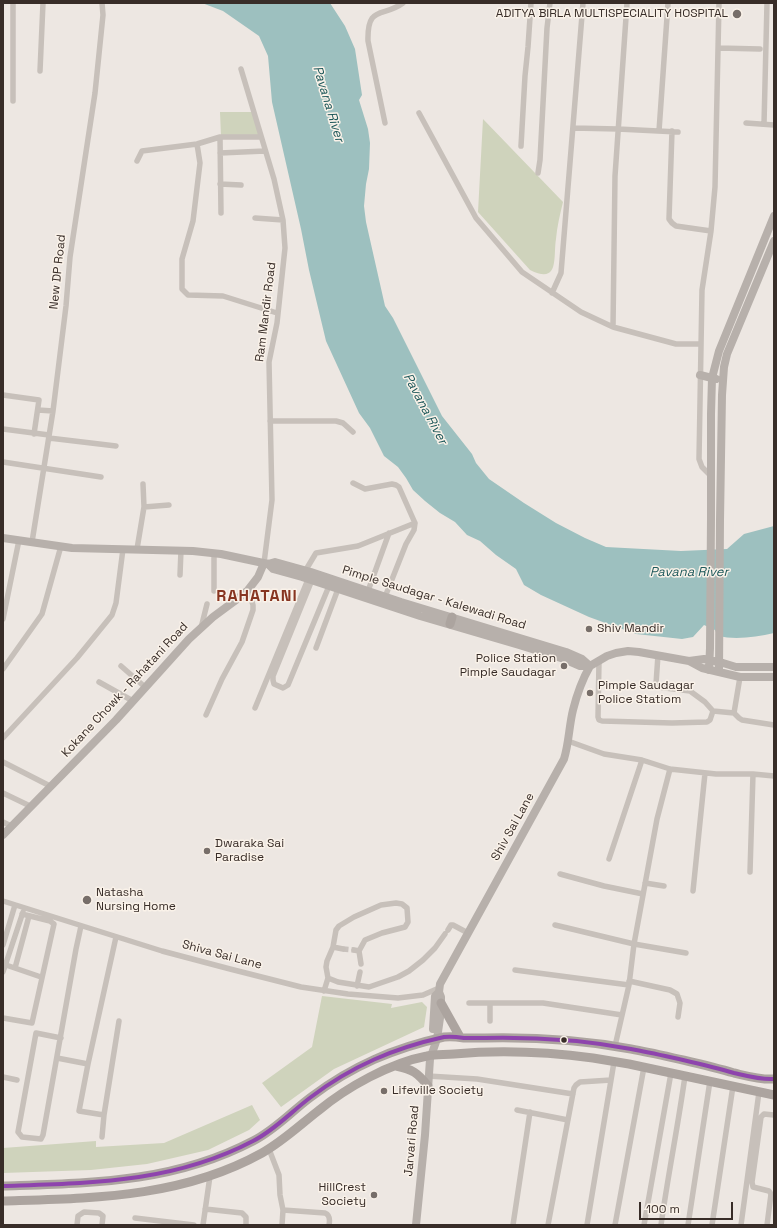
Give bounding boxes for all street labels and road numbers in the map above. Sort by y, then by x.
street label: New DP Road [47,234,69,310]
street label: Ram Mandir Road [253,261,279,363]
street label: Pimple Saudagar - Kalewadi Road [340,563,528,633]
street label: Kokane Chowk - Rahatani Road [59,620,191,760]
street label: Shiv Sai Lane [488,791,538,863]
street label: Shiva Sai Lane [180,937,264,973]
street label: Jarvari Road [402,1105,422,1177]

